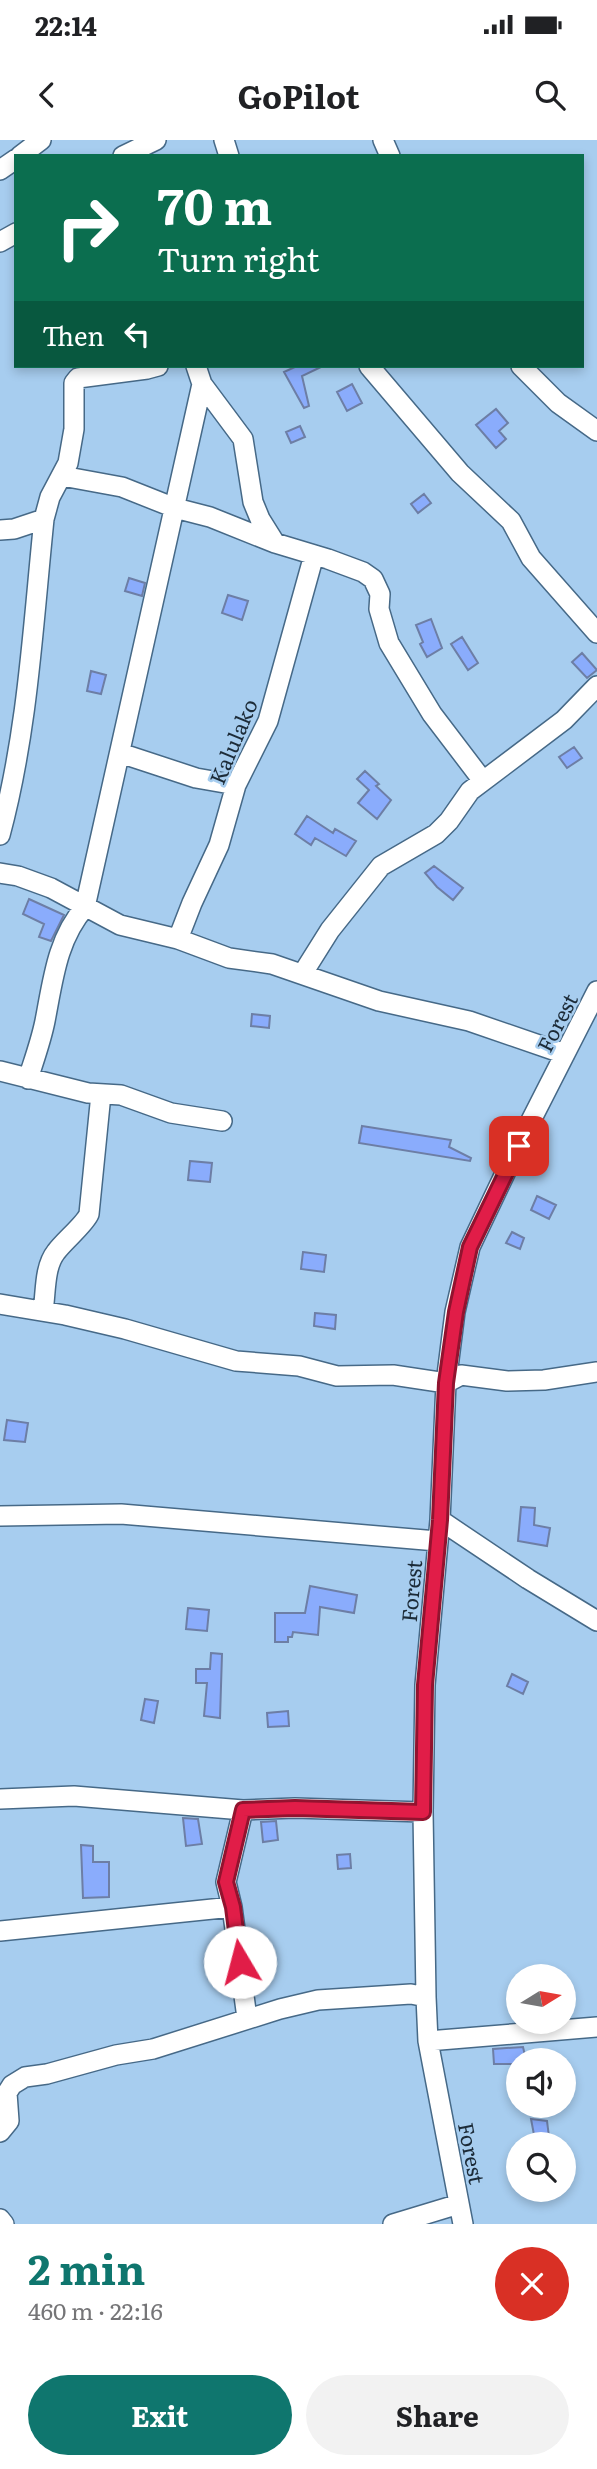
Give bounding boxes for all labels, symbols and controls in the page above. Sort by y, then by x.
text: 22:14 [35,5,97,44]
text: GoPilot [237,71,360,119]
icon: back [28,76,66,114]
icon: search [531,76,569,114]
text: 70 m [157,167,272,240]
icon: right [42,182,133,273]
text: Turn right [157,234,319,282]
text: Then [42,315,104,354]
icon: left [118,315,156,353]
street label: Kalulako [200,693,264,789]
street label: Forest [528,987,584,1057]
pin [489,1116,549,1176]
icon: arrive [500,1127,538,1165]
street label: Forest [392,1558,428,1623]
position arrow [203,1925,277,1999]
north arrow [506,1964,576,2034]
map controls [506,1964,576,2202]
button: sound [506,2048,576,2118]
street label: Forest [452,2119,494,2187]
button: search [506,2132,576,2202]
text: 2 min [28,2236,145,2298]
button: close [495,2247,569,2321]
text: 460 m · 22:16 [28,2293,163,2327]
button: Exit [28,2375,292,2455]
button: Share [306,2375,569,2455]

